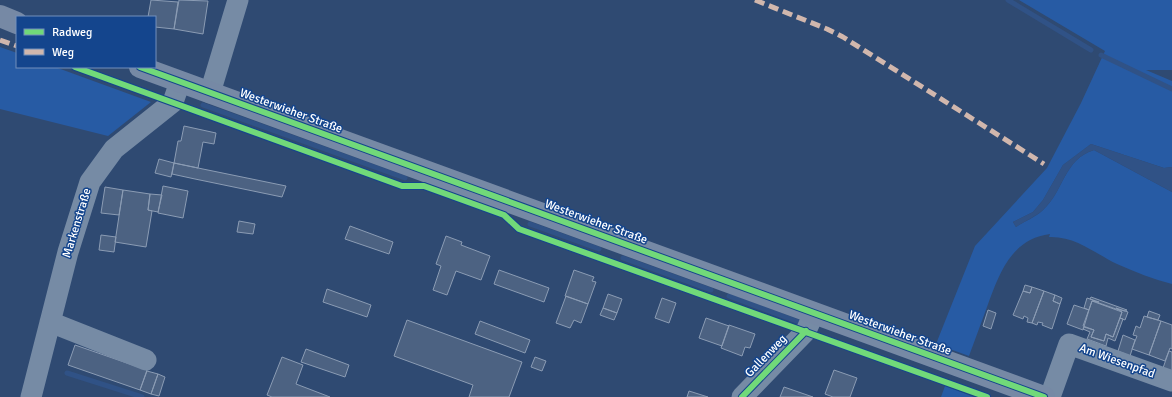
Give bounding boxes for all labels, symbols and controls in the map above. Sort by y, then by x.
legend [16,16,156,68]
text: Radweg [52,25,92,40]
text: Weg [52,45,74,60]
street label: Westerwieher Straße [238,85,344,137]
street label: Markenstraße [59,186,95,260]
street label: Westerwieher Straße [543,196,649,248]
street label: Westerwieher Straße [847,307,953,359]
street label: Gallenweg [742,331,790,381]
street label: Am Wiesenpfad [1077,340,1157,382]

